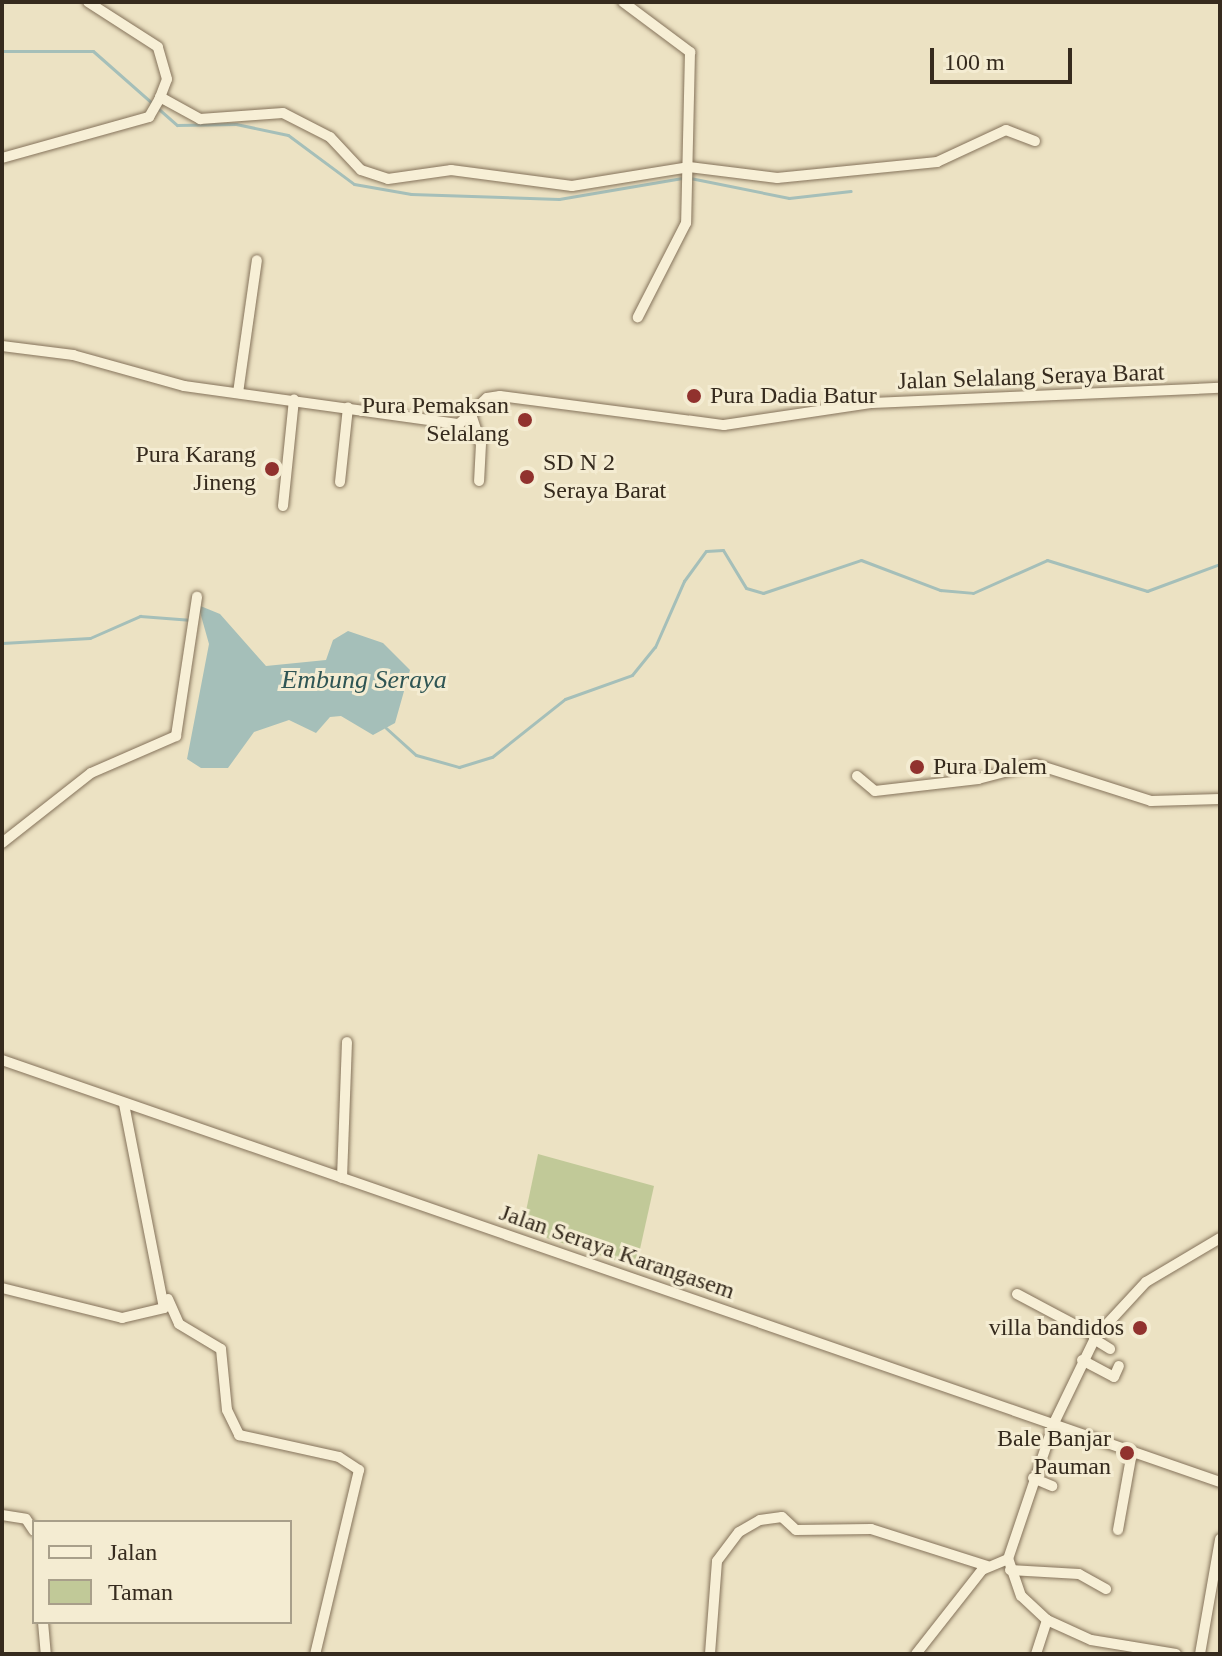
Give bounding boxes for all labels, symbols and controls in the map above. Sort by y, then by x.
scale bar [934,32,1076,82]
text: 100 m [944,49,1005,75]
street label: Jalan Selalang Seraya Barat [897,358,1165,396]
place label: Pura Dadia Batur [710,382,877,410]
marker: Pura Dadia Batur [685,387,703,405]
place label: Pura Pemaksan Selalang [362,392,509,448]
marker: Pura Pemaksan Selalang [516,411,534,429]
place label: Pura Karang Jineng [135,441,256,497]
place label: SD N 2 Seraya Barat [543,449,666,505]
marker: Pura Karang Jineng [263,460,281,478]
marker: SD N 2 Seraya Barat [518,468,536,486]
water label: Embung Seraya [281,664,447,696]
place label: Pura Dalem [933,753,1047,781]
marker: Pura Dalem [908,758,926,776]
street label: Jalan Seraya Karangasem [496,1198,738,1306]
place label: villa bandidos [989,1314,1124,1342]
marker: villa bandidos [1131,1319,1149,1337]
place label: Bale Banjar Pauman [997,1425,1111,1481]
marker: Bale Banjar Pauman [1118,1444,1136,1462]
legend [32,1520,292,1624]
text: Jalan [108,1539,157,1565]
text: Taman [108,1579,173,1605]

